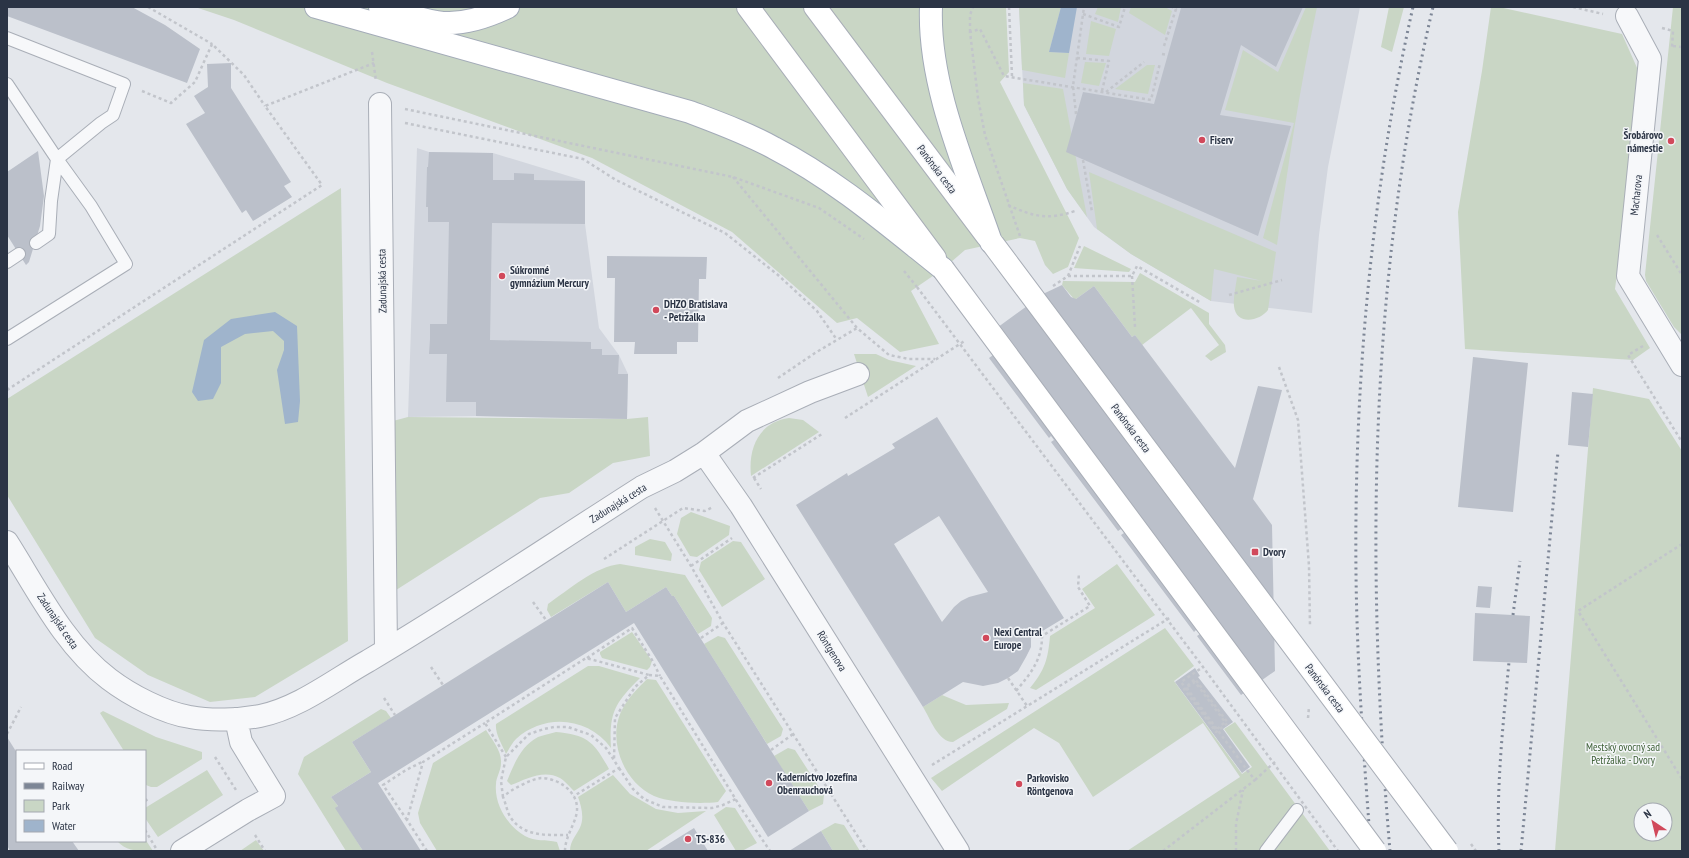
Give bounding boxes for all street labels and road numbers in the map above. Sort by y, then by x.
street label: Panónska cesta [914,142,960,196]
street label: Macharova [1627,174,1645,216]
street label: Zadunajská cesta [374,249,390,313]
street label: Panónska cesta [1108,401,1154,455]
street label: Zadunajská cesta [587,480,649,526]
street label: Zadunajská cesta [34,590,82,652]
street label: Röntgenova [814,628,850,674]
street label: Panónska cesta [1302,661,1348,715]

